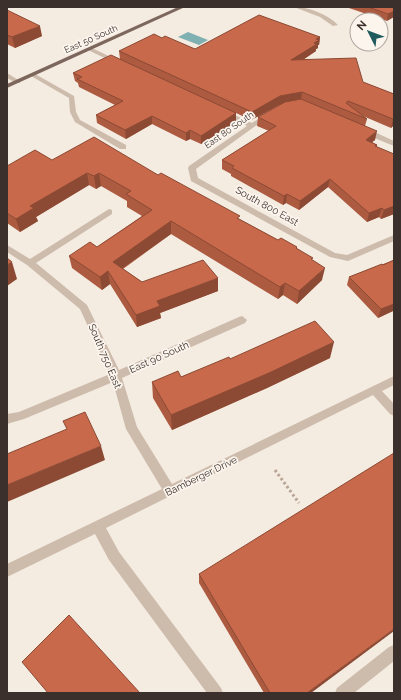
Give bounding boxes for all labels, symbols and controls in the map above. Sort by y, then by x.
north arrow [349,12,389,52]
text: N [354,18,370,33]
street label: East 50 South [63,23,119,55]
street label: East 80 South [203,109,255,151]
street label: South 800 East [234,184,301,228]
street label: South 750 East [87,322,124,390]
street label: East 90 South [128,339,191,375]
street label: Bamberger Drive [163,454,239,498]

